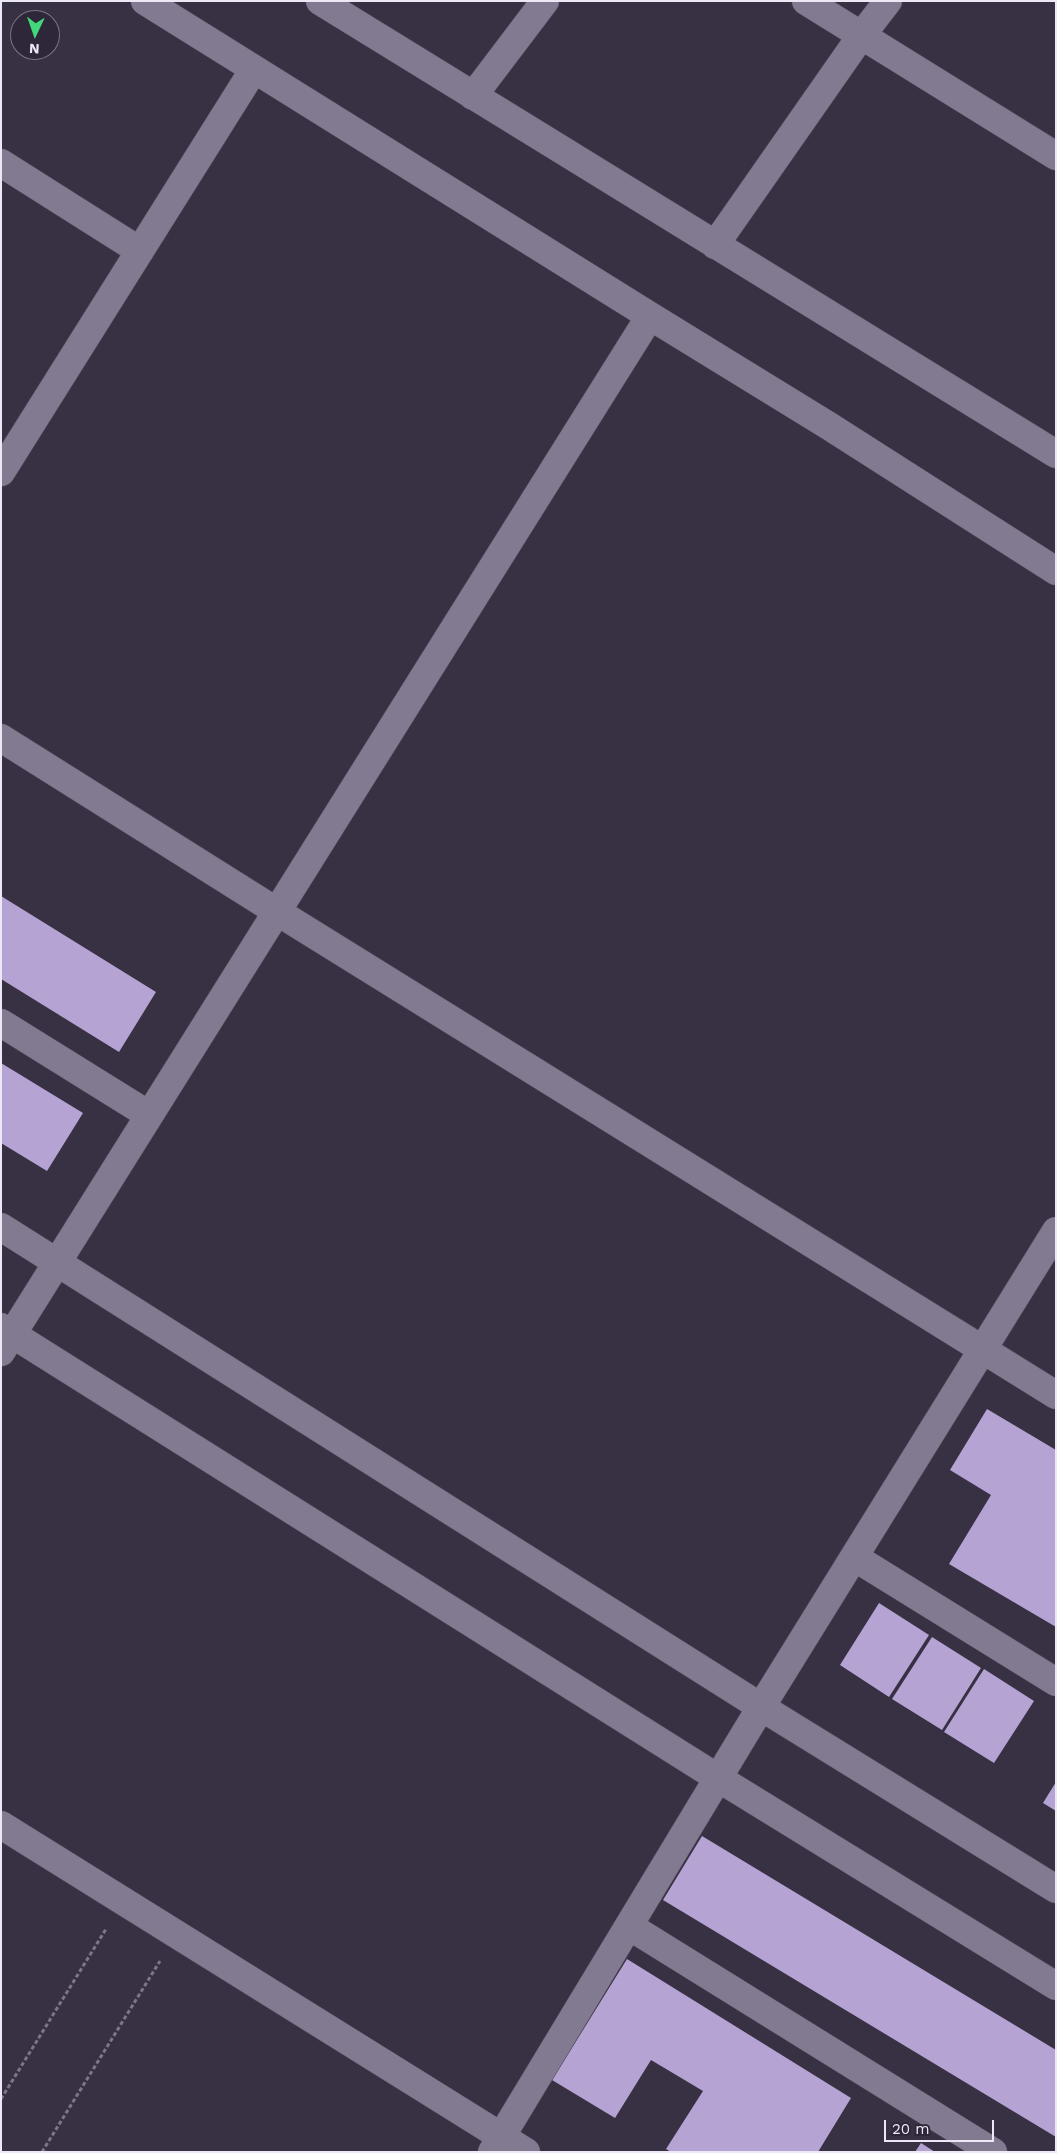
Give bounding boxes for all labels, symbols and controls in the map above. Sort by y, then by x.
north arrow [10,10,60,60]
text: N [29,41,40,57]
scale bar [887,2110,997,2142]
text: 20 m [892,2120,930,2138]

